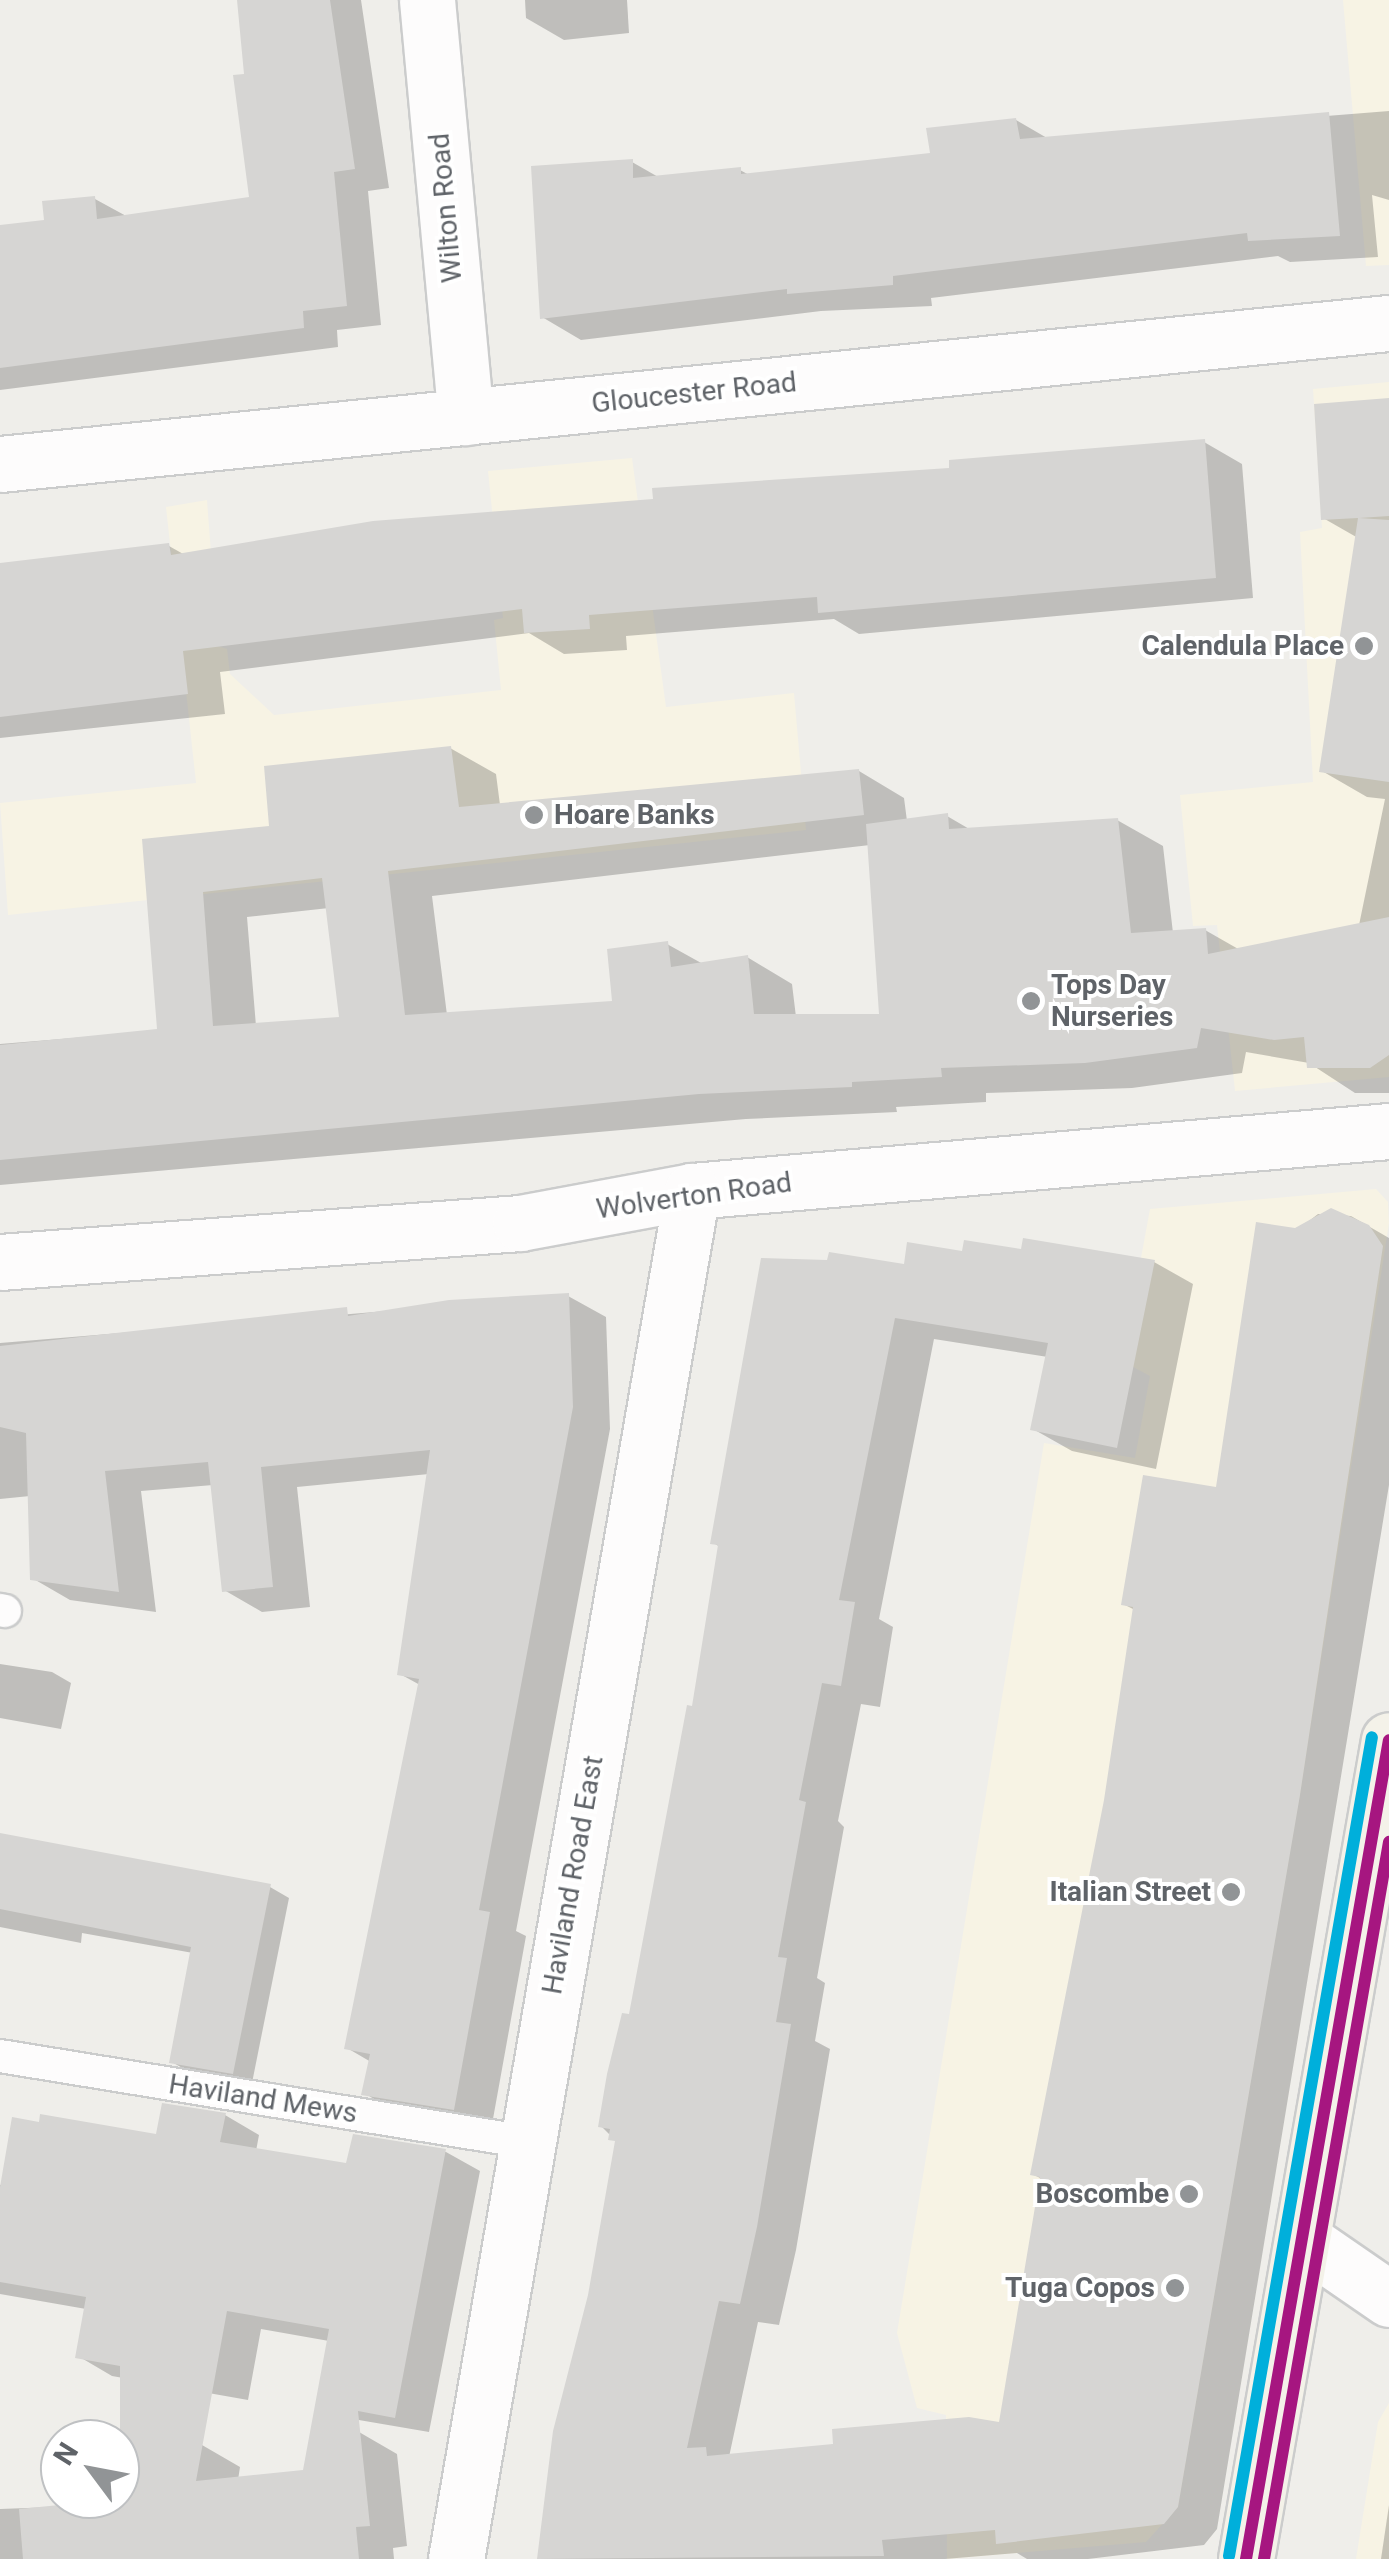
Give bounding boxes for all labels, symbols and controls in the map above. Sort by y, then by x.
street label: Wilton Road [423,132,469,284]
street label: Gloucester Road [590,366,798,420]
place label: Calendula Place [1142,629,1344,663]
marker: Calendula Place [1353,635,1375,657]
place label: Hoare Banks [554,798,715,832]
marker: Hoare Banks [523,804,545,826]
place label: Tops Day Nurseries [1051,968,1173,1034]
marker: Tops Day Nurseries [1020,990,1042,1012]
street label: Wolverton Road [594,1166,794,1226]
street label: Haviland Road East [535,1753,611,1997]
place label: Italian Street [1049,1875,1211,1909]
marker: Italian Street [1220,1881,1242,1903]
street label: Haviland Mews [166,2068,360,2130]
place label: Boscombe [1035,2177,1169,2211]
marker: Boscombe [1178,2183,1200,2205]
place label: Tuga Copos [1005,2271,1155,2305]
marker: Tuga Copos [1164,2277,1186,2299]
north arrow [40,2419,140,2519]
text: N [47,2437,85,2471]

